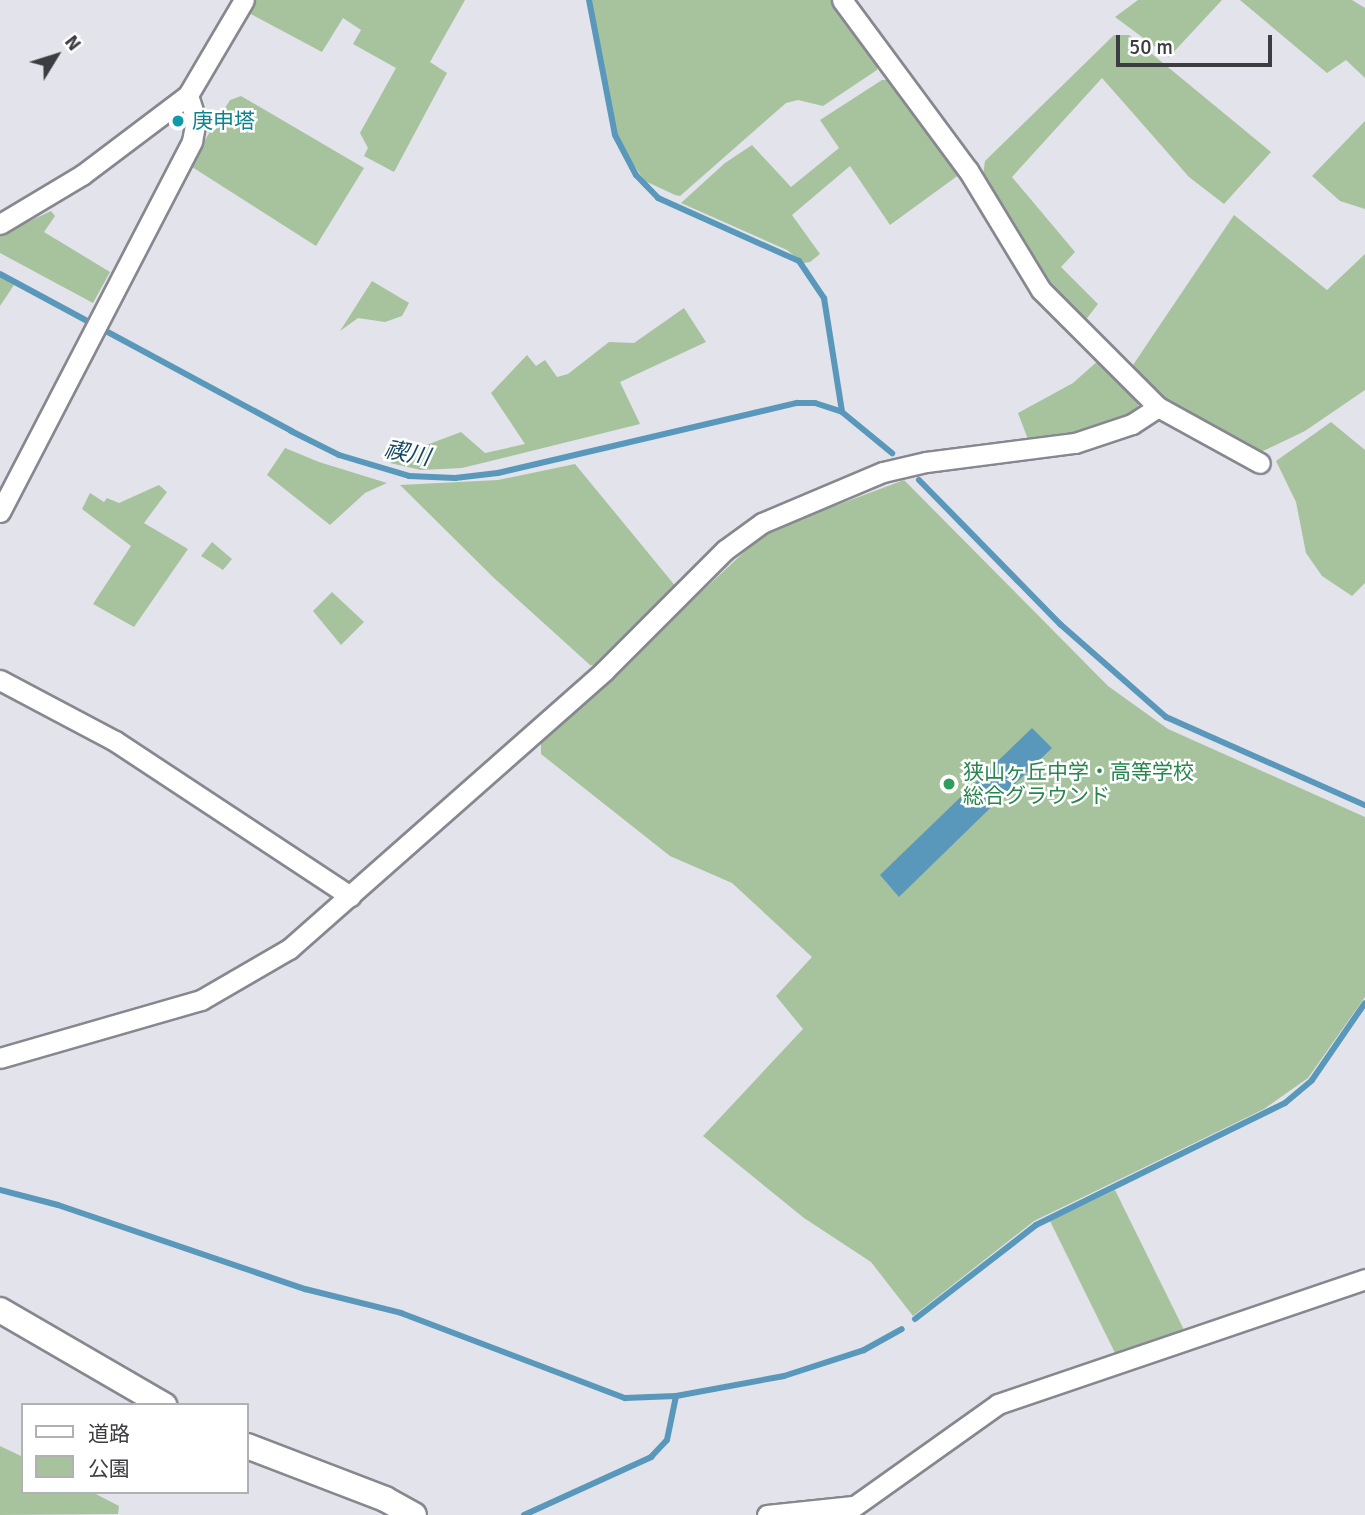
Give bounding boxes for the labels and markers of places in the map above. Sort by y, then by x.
place label: 庚申塔 [192,108,255,134]
marker: 庚申塔 [170,113,186,129]
place label: 狭山ヶ丘中学・高等学校 総合グラウンド [963,759,1194,809]
marker: 狭山ヶ丘中学・高等学校 総合グラウンド [941,776,957,792]

